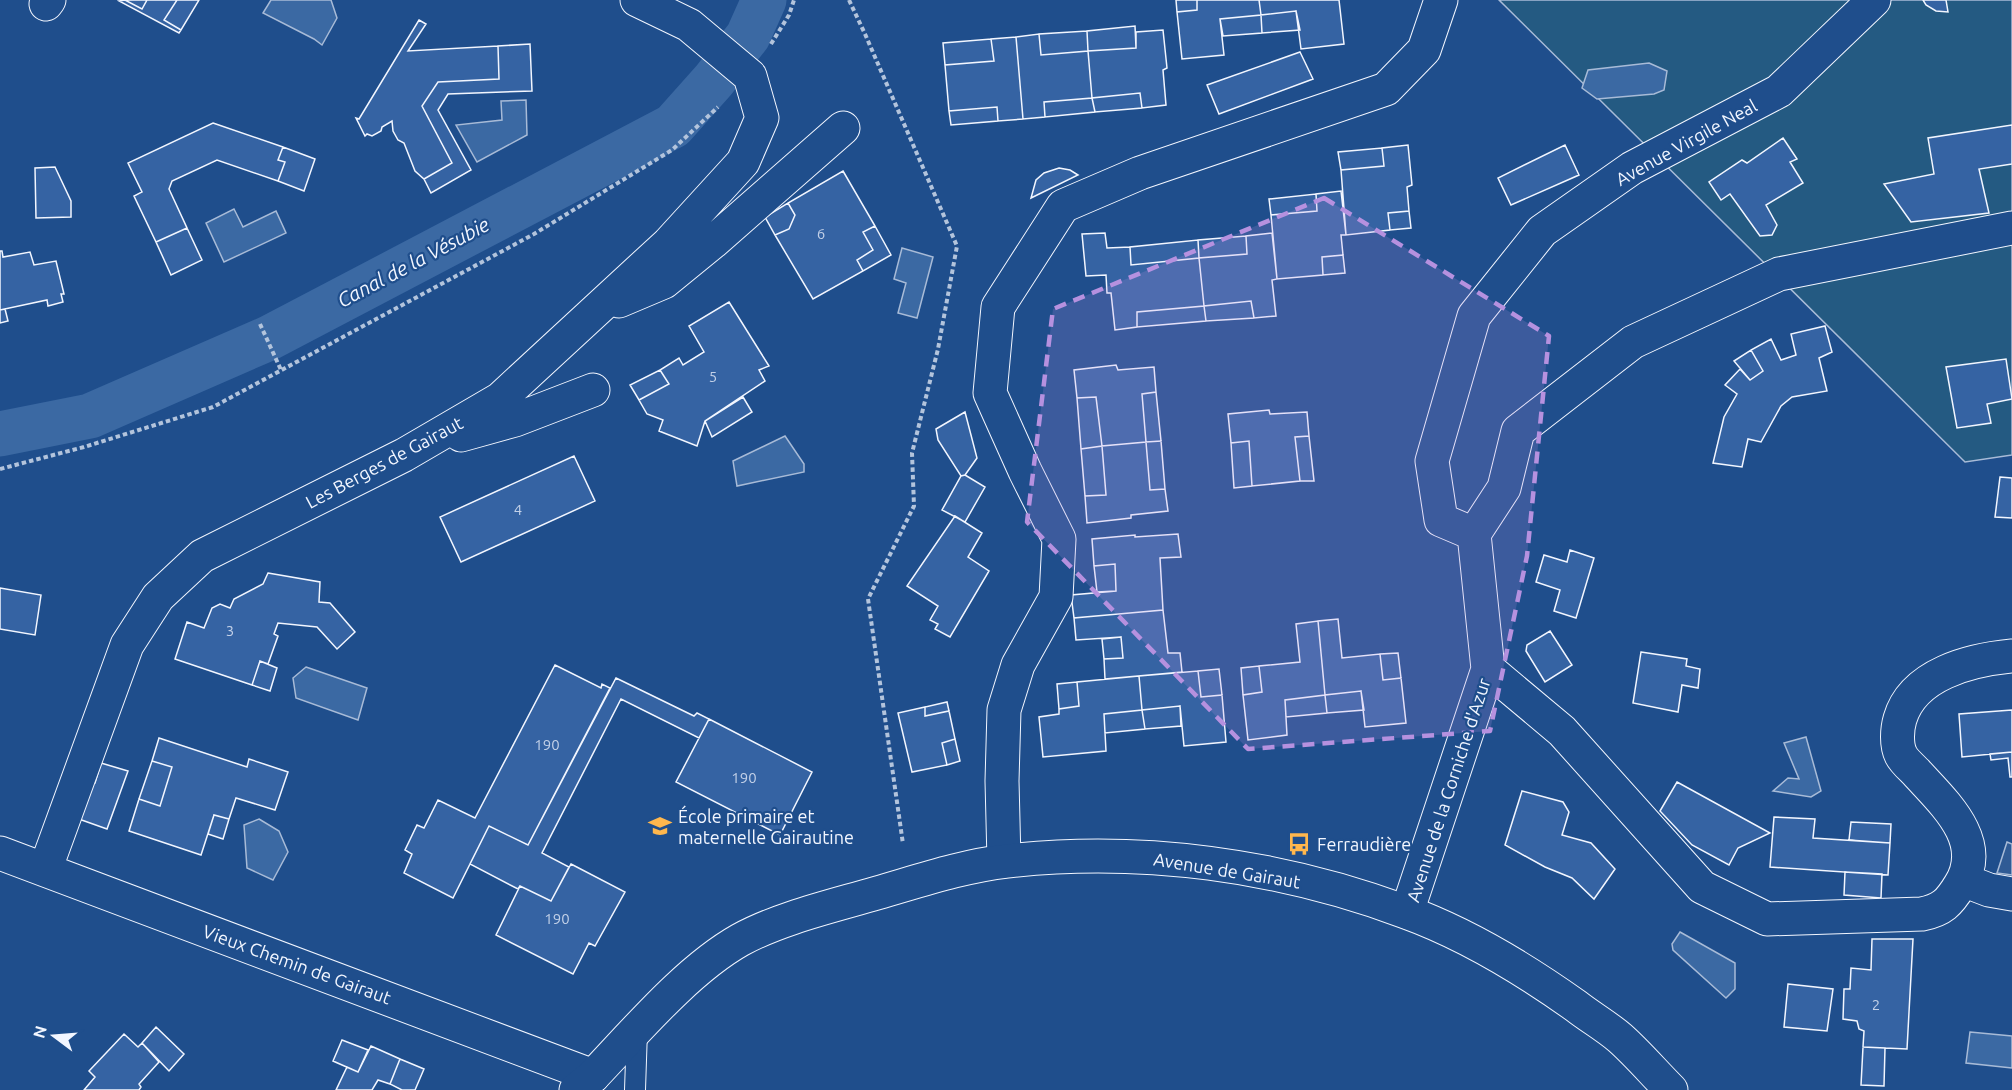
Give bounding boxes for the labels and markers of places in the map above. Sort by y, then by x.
place label: École primaire et maternelle Gairautine [678,805,854,847]
school or university icon: École primaire et maternelle Gairautine [647,813,673,839]
bus stop icon: Ferraudière [1286,831,1312,857]
place label: Ferraudière [1317,834,1411,854]

